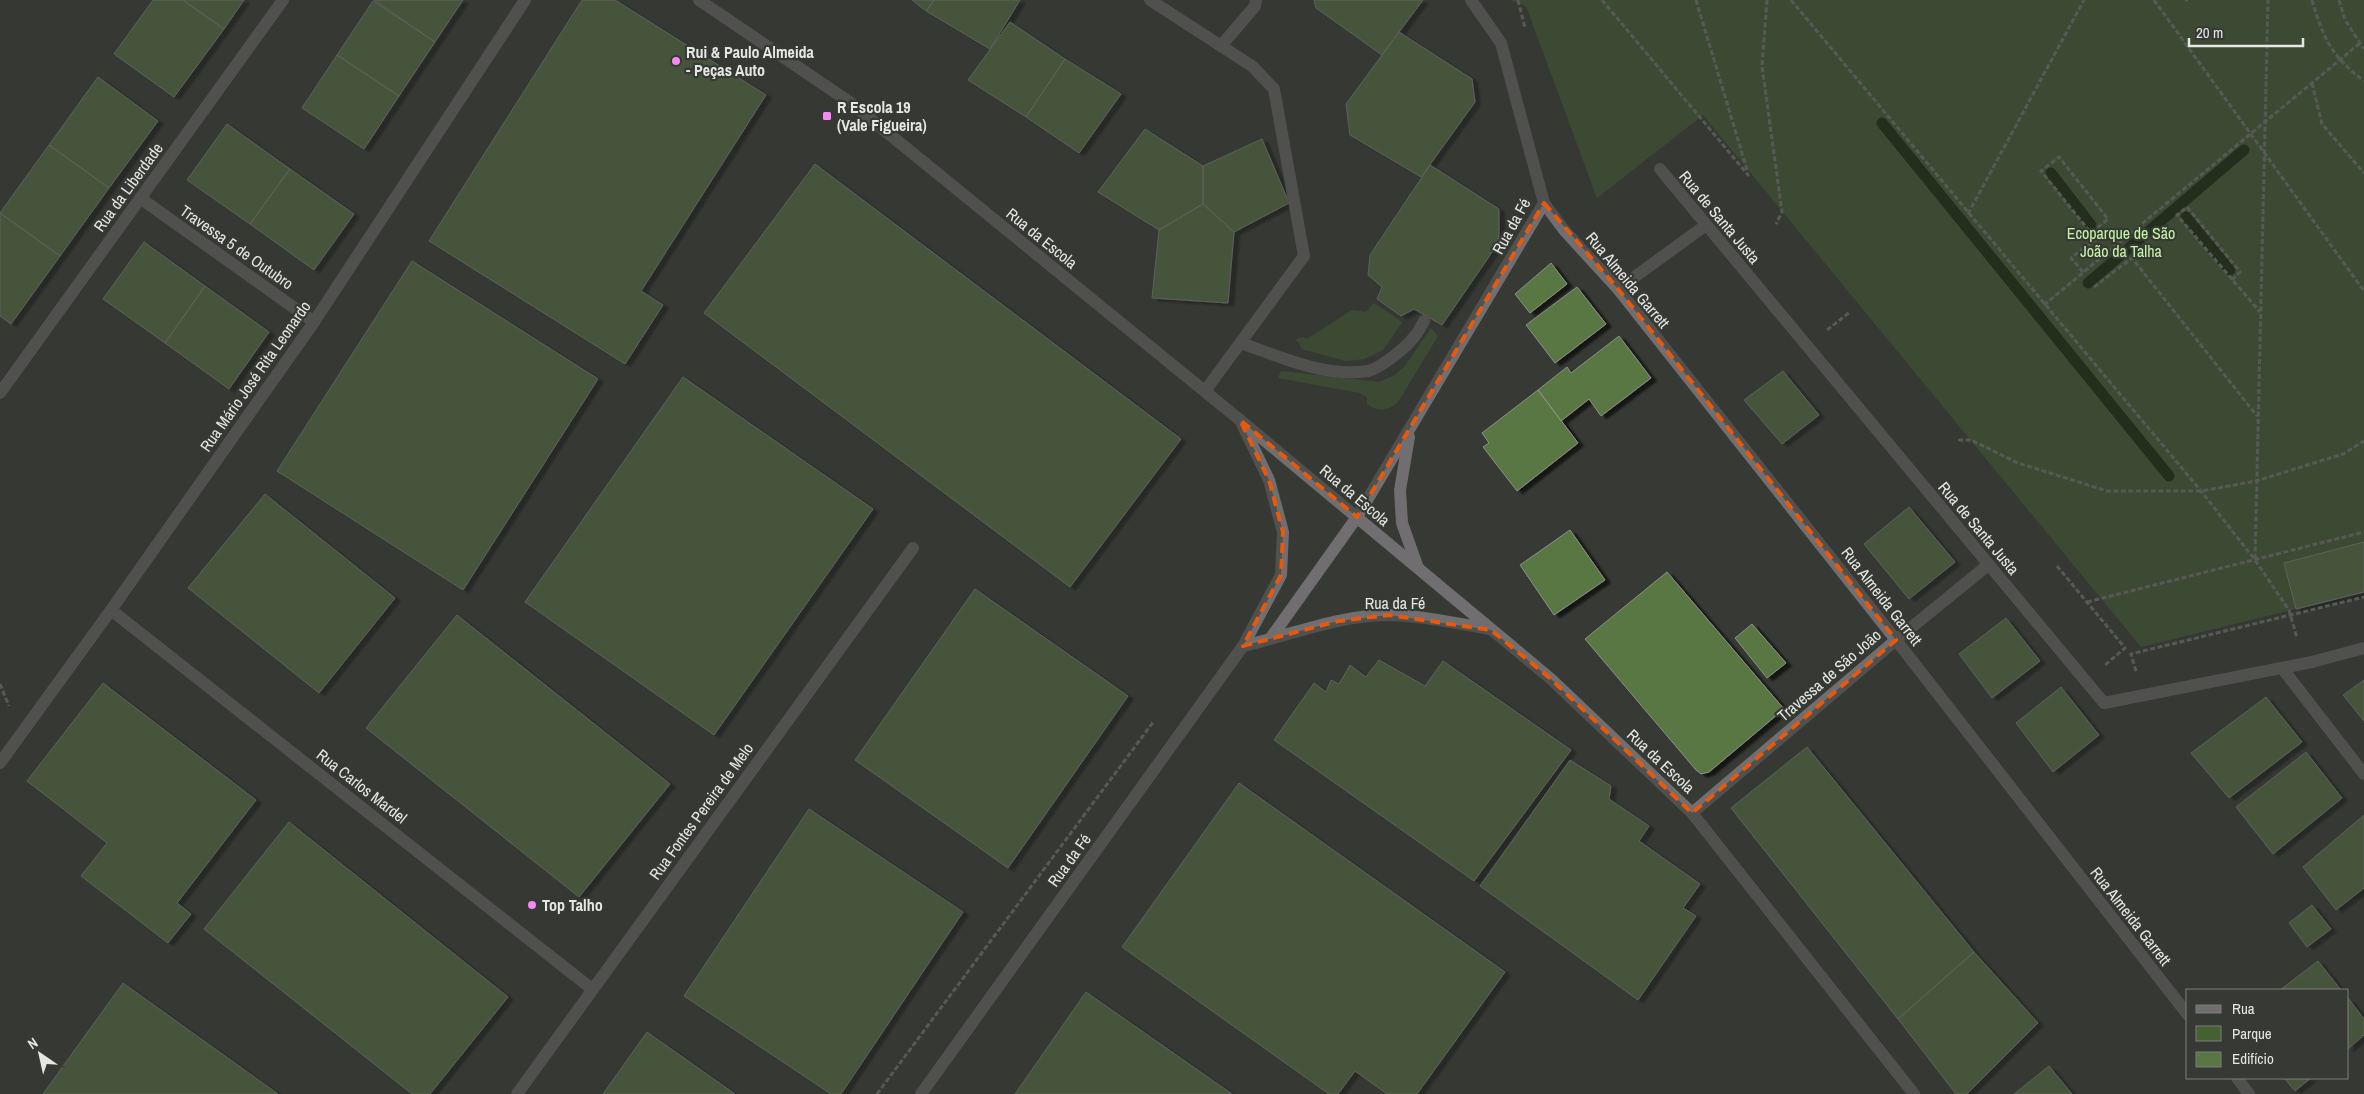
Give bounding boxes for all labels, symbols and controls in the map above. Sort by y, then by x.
scale bar [2189,15,2303,47]
text: 20 m [2196,22,2223,43]
place label: Rui & Paulo Almeida - Peças Auto [686,41,815,81]
marker: Rui & Paulo Almeida - Peças Auto [670,55,682,67]
place label: R Escola 19 (Vale Figueira) [837,96,927,136]
marker: R Escola 19 (Vale Figueira) [821,110,833,122]
street label: Rua da Liberdade [88,138,168,236]
street label: Rua de Santa Justa [1675,166,1766,269]
street label: Rua da Fé [1487,194,1535,258]
street label: Travessa 5 de Outubro [176,200,298,294]
street label: Rua da Escola [1002,203,1083,274]
park label: Ecoparque de São João da Talha [2067,222,2175,262]
street label: Rua Almeida Garrett [1581,227,1675,333]
street label: Rua Mário José Rita Leonardo [195,296,315,456]
street label: Rua da Escola [1315,459,1395,531]
street label: Rua de Santa Justa [1934,477,2025,580]
street label: Rua Almeida Garrett [1837,542,1928,650]
street label: Rua da Fé [1365,592,1425,614]
street label: Travessa de São João [1772,624,1886,726]
street label: Rua da Escola [1622,724,1700,799]
street label: Rua Fontes Pereira de Melo [644,738,758,884]
street label: Rua Carlos Mardel [312,744,412,828]
street label: Rua da Fé [1042,829,1096,891]
street label: Rua Almeida Garrett [2086,862,2177,970]
place label: Top Talho [542,894,603,916]
marker: Top Talho [526,899,538,911]
legend [2186,989,2349,1079]
text: Rua [2232,998,2255,1019]
text: Parque [2232,1023,2272,1044]
north arrow [15,1029,65,1079]
text: N [24,1033,41,1053]
text: Edifício [2232,1048,2274,1069]

